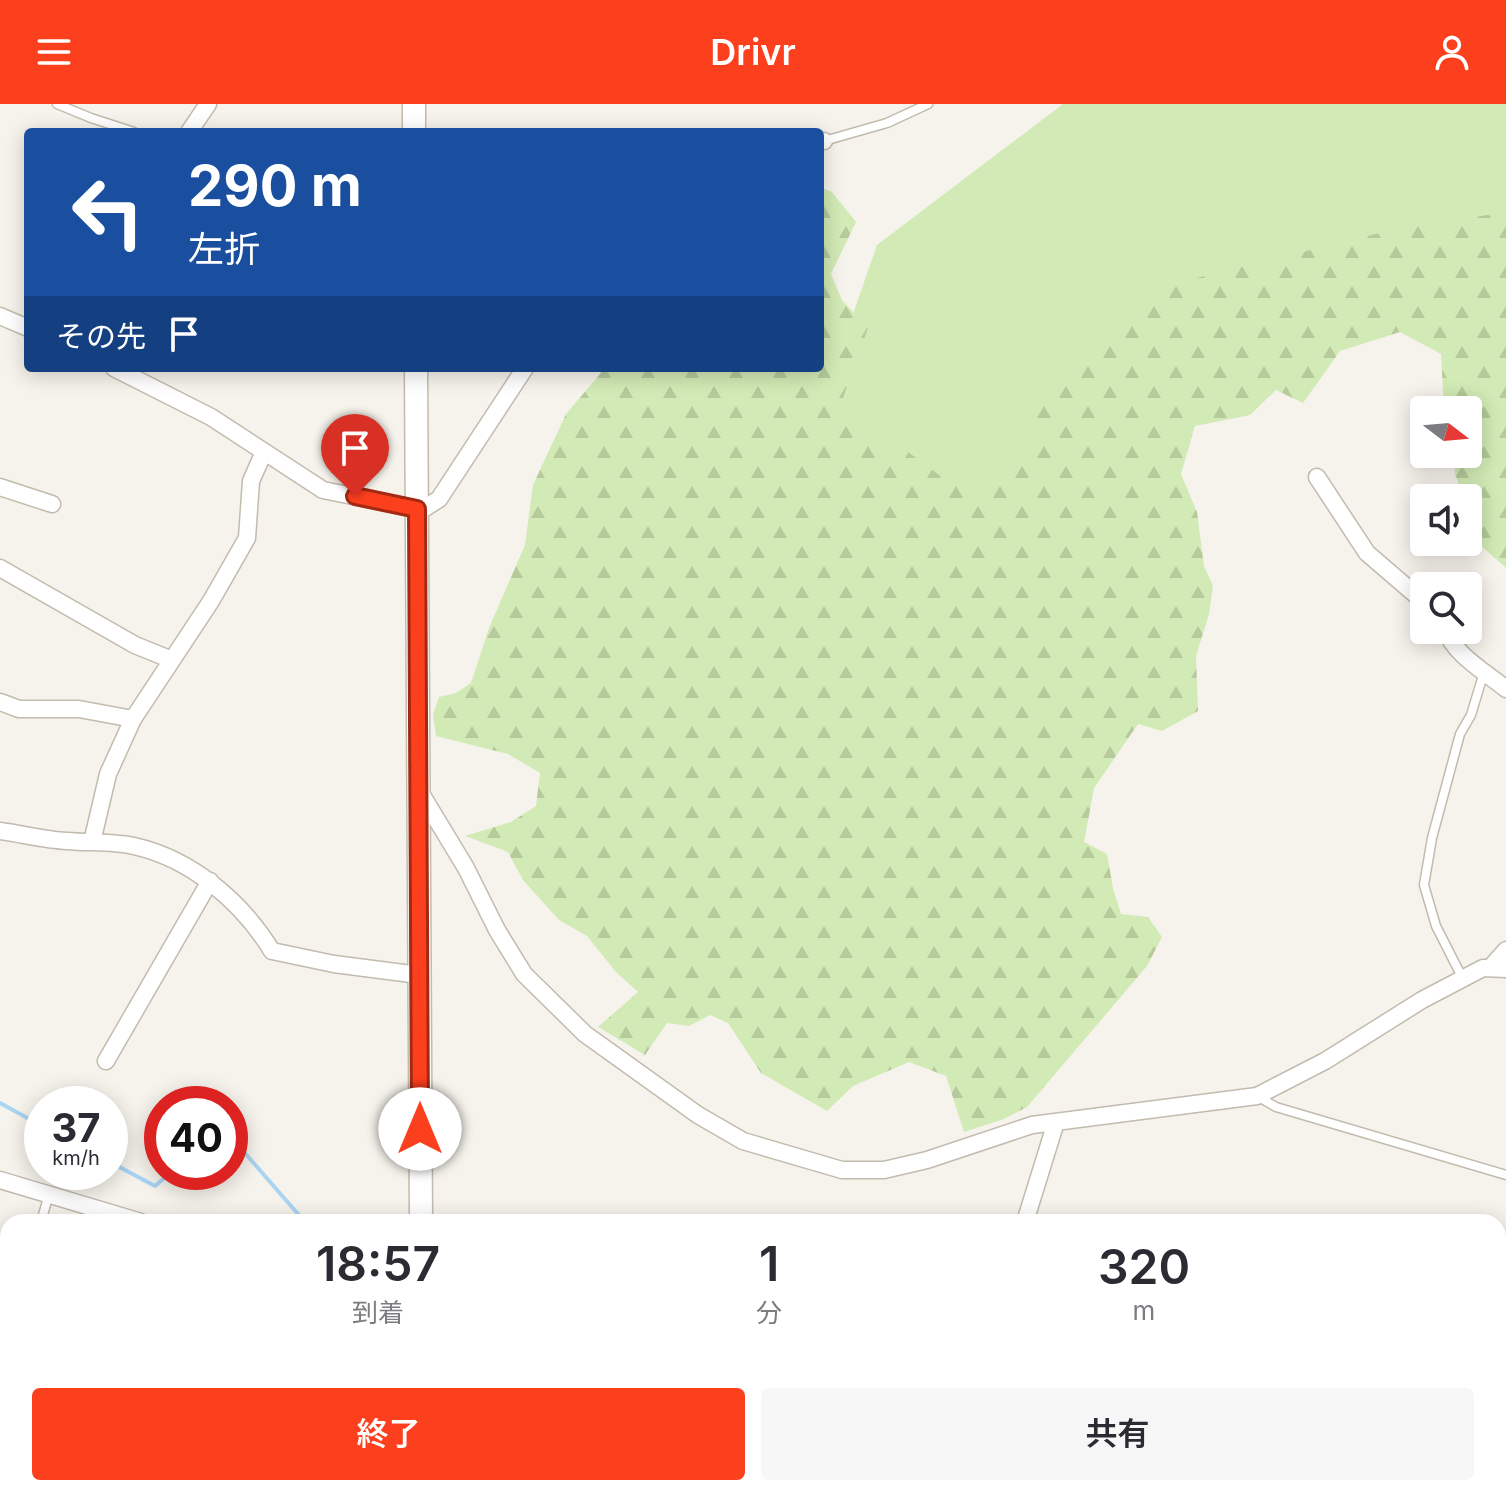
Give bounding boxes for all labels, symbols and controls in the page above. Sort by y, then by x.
icon: menu [32,30,76,74]
text: Drivr [710,30,796,74]
icon: person [1430,30,1474,74]
text: 290 m [188,152,362,220]
icon: left [56,160,160,264]
text: 左折 [188,227,260,271]
icon: arrive [162,312,206,356]
text: その先 [56,318,146,354]
north arrow [1410,396,1482,468]
map controls [1410,396,1482,644]
pin [321,414,389,496]
icon: arrive [333,426,377,470]
button: sound [1410,484,1482,556]
button: search [1410,572,1482,644]
speed limit sign: 40 [144,1086,248,1190]
position arrow [378,1087,462,1171]
text: 37 [51,1103,101,1152]
text: km/h [52,1146,100,1170]
text: 18:57 [316,1234,440,1293]
text: 1 [759,1234,779,1293]
text: 320 [1098,1237,1190,1296]
text: m [1133,1295,1155,1326]
text: 到着 [352,1297,404,1328]
text: 分 [756,1297,782,1328]
button: 終了 [32,1388,745,1480]
button: 共有 [761,1388,1474,1480]

